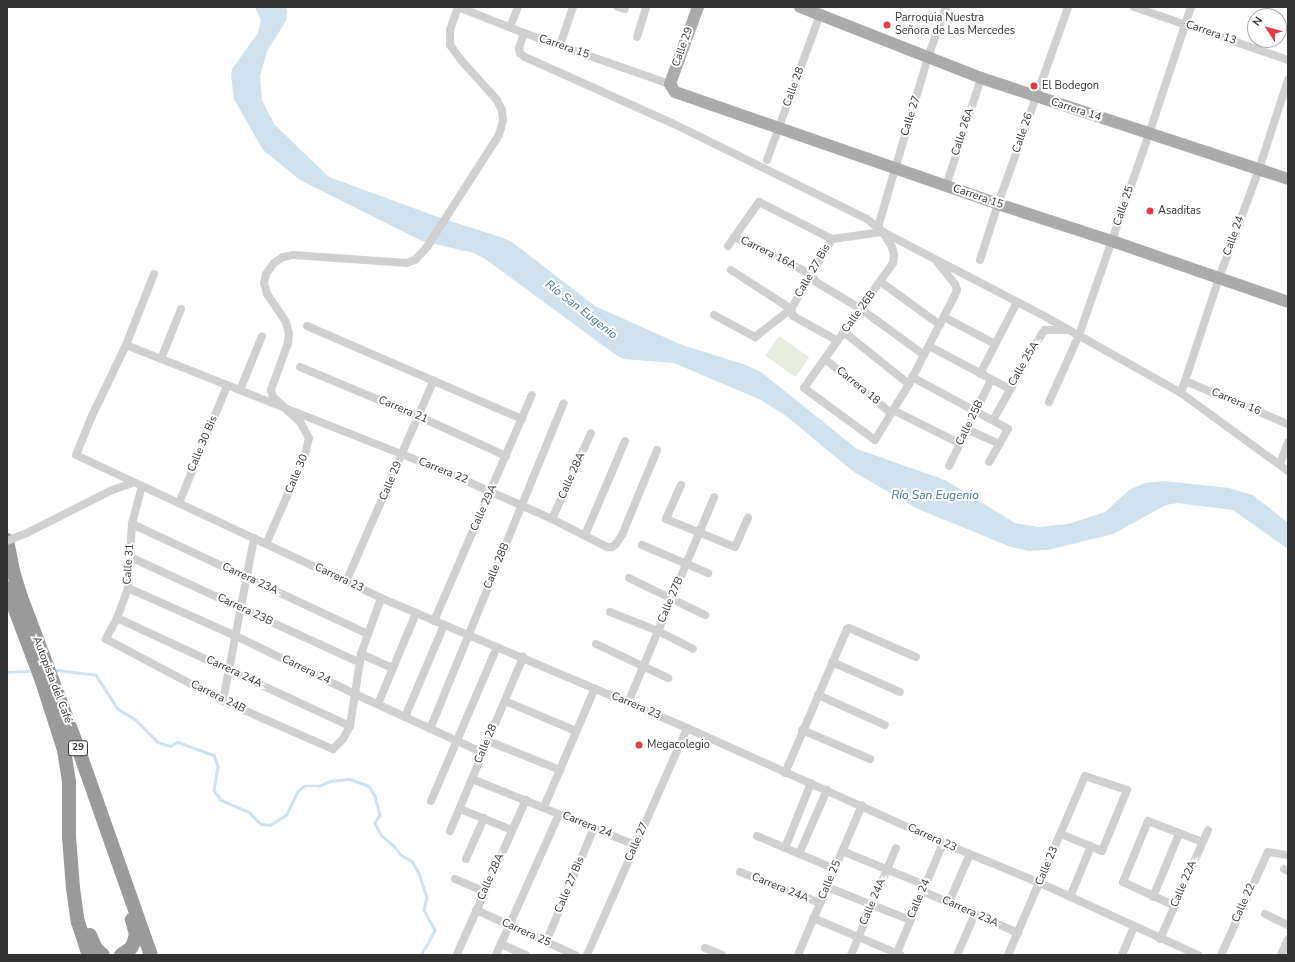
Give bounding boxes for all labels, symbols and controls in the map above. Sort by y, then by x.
north arrow [1247,8,1287,48]
place label: Parroquia Nuestra Señora de Las Mercedes [895,12,1015,38]
text: N [1249,14,1266,29]
street label: Carrera 13 [1184,18,1238,48]
marker: Parroquia Nuestra Señora de Las Mercedes [882,20,892,30]
street label: Calle 29 [670,25,696,69]
street label: Carrera 15 [537,32,591,62]
street label: Calle 28 [781,65,807,109]
place label: El Bodegon [1042,79,1099,93]
marker: El Bodegon [1029,81,1039,91]
street label: Calle 27 [899,94,923,138]
street label: Carrera 14 [1049,96,1103,124]
street label: Calle 26A [949,106,977,158]
street label: Calle 26 [1010,111,1036,155]
street label: Carrera 15 [951,182,1005,212]
street label: Calle 25 [1111,184,1137,228]
place label: Asaditas [1158,204,1201,218]
marker: Asaditas [1145,206,1155,216]
street label: Calle 24 [1221,214,1247,258]
street label: Carrera 16A [738,234,798,272]
street label: Calle 27 Bis [792,242,834,300]
water label: Río San Eugenio [542,277,620,343]
street label: Calle 26B [839,288,879,336]
street label: Calle 25A [1006,339,1042,389]
street label: Carrera 18 [833,364,883,408]
street label: Carrera 16 [1209,386,1263,418]
street label: Carrera 21 [376,394,430,426]
street label: Calle 25B [953,398,987,448]
street label: Calle 30 Bis [185,414,221,474]
street label: Calle 28A [556,451,588,501]
street label: Calle 30 [283,452,311,496]
street label: Carrera 22 [416,455,470,487]
street label: Calle 29 [377,459,405,503]
street label: Calle 29A [468,483,500,533]
water label: Río San Eugenio [891,489,979,503]
street label: Calle 28B [481,541,513,591]
street label: Calle 31 [121,543,137,585]
street label: Carrera 23A [220,560,280,598]
street label: Carrera 23 [312,561,366,595]
street label: Calle 27B [655,575,687,625]
street label: Carrera 23B [215,591,275,629]
street label: Autopista del Café [29,635,75,725]
street label: Carrera 24A [204,653,264,691]
street label: Carrera 24 [280,653,332,687]
street label: Carrera 24B [188,678,248,716]
street label: Carrera 23 [609,690,663,722]
street label: Calle 28 [472,722,500,766]
place label: Megacolegio [647,738,710,752]
road number: 29 [68,740,88,756]
marker: Megacolegio [634,740,644,750]
street label: Carrera 24 [560,809,614,841]
street label: Calle 27 [623,820,651,864]
street label: Carrera 23 [905,821,959,855]
street label: Calle 23 [1033,844,1061,888]
street label: Calle 28A [475,852,507,902]
street label: Calle 27 Bis [552,855,588,915]
street label: Calle 25 [816,858,844,902]
street label: Calle 22A [1168,859,1200,909]
street label: Carrera 24A [749,871,811,905]
street label: Calle 24A [857,877,889,927]
street label: Calle 24 [905,877,933,921]
street label: Calle 22 [1230,881,1258,925]
street label: Carrera 23A [940,894,1000,930]
street label: Carrera 25 [499,916,553,950]

